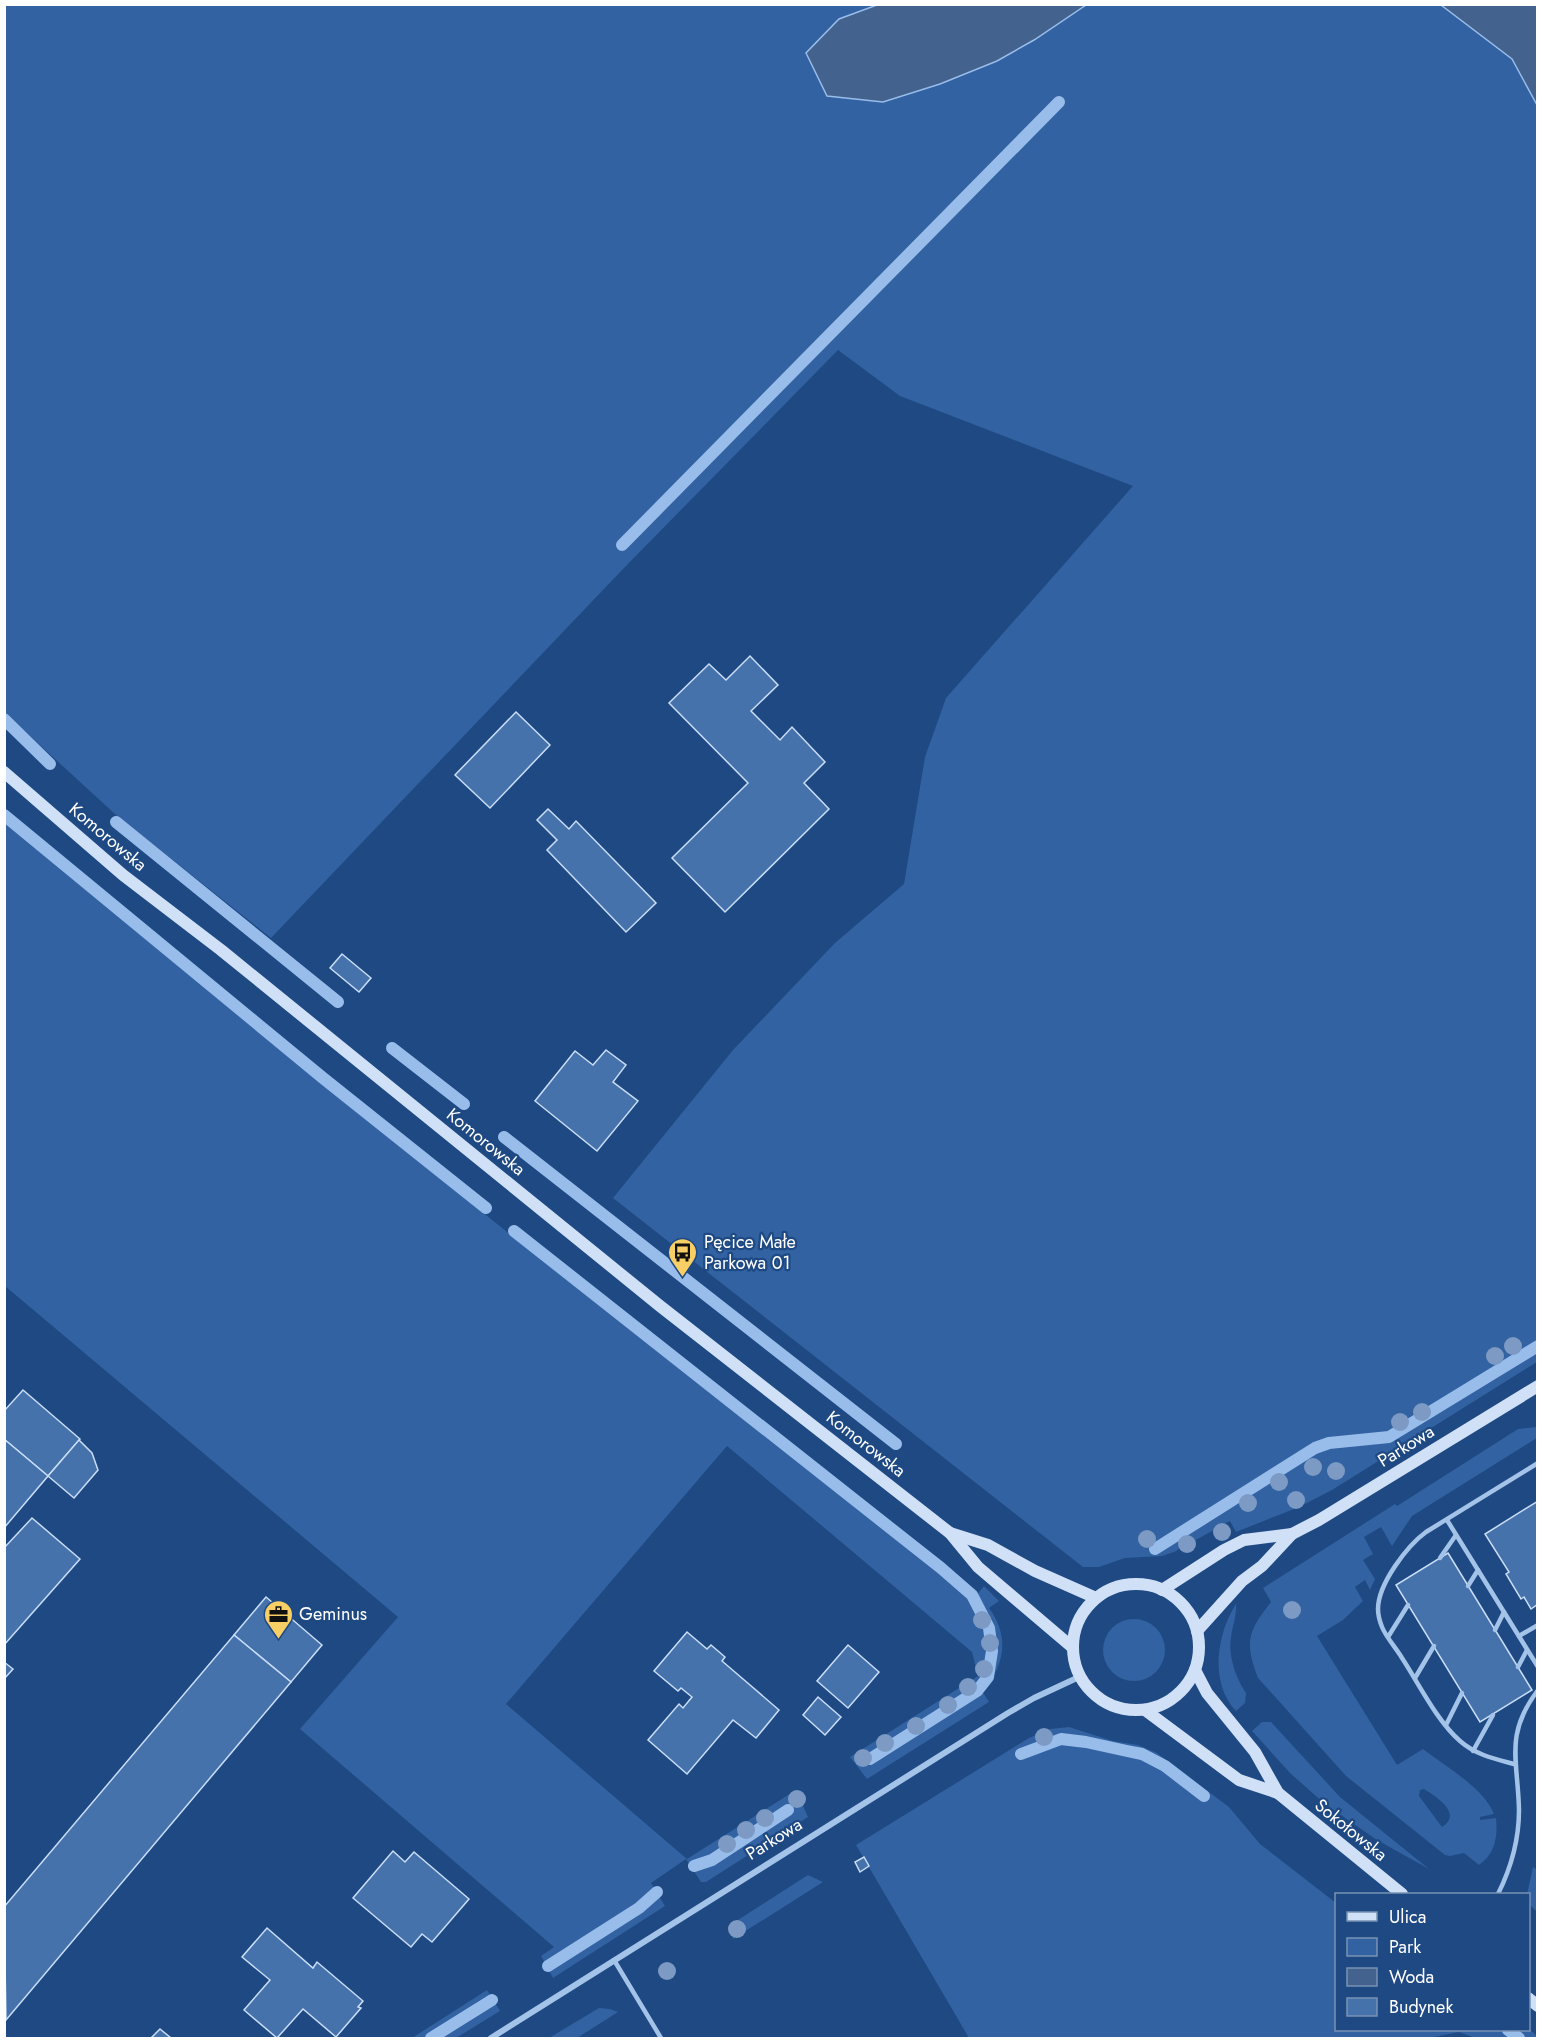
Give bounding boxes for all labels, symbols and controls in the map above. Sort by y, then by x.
street label: Komorowska [63,797,153,877]
street label: Komorowska [441,1102,531,1182]
place label: Pęcice Małe Parkowa 01 [704,1229,796,1276]
bus stop icon: Pęcice Małe Parkowa 01 [667,1236,699,1278]
street label: Komorowska [821,1405,911,1483]
street label: Parkowa [1373,1418,1439,1474]
office icon: Geminus [262,1598,294,1640]
place label: Geminus [299,1601,367,1627]
street label: Sokołowska [1309,1793,1393,1867]
street label: Parkowa [741,1811,807,1867]
legend [1335,1893,1530,2031]
text: Ulica [1389,1904,1426,1930]
text: Park [1389,1934,1421,1960]
text: Woda [1389,1964,1434,1990]
text: Budynek [1389,1994,1453,2020]

